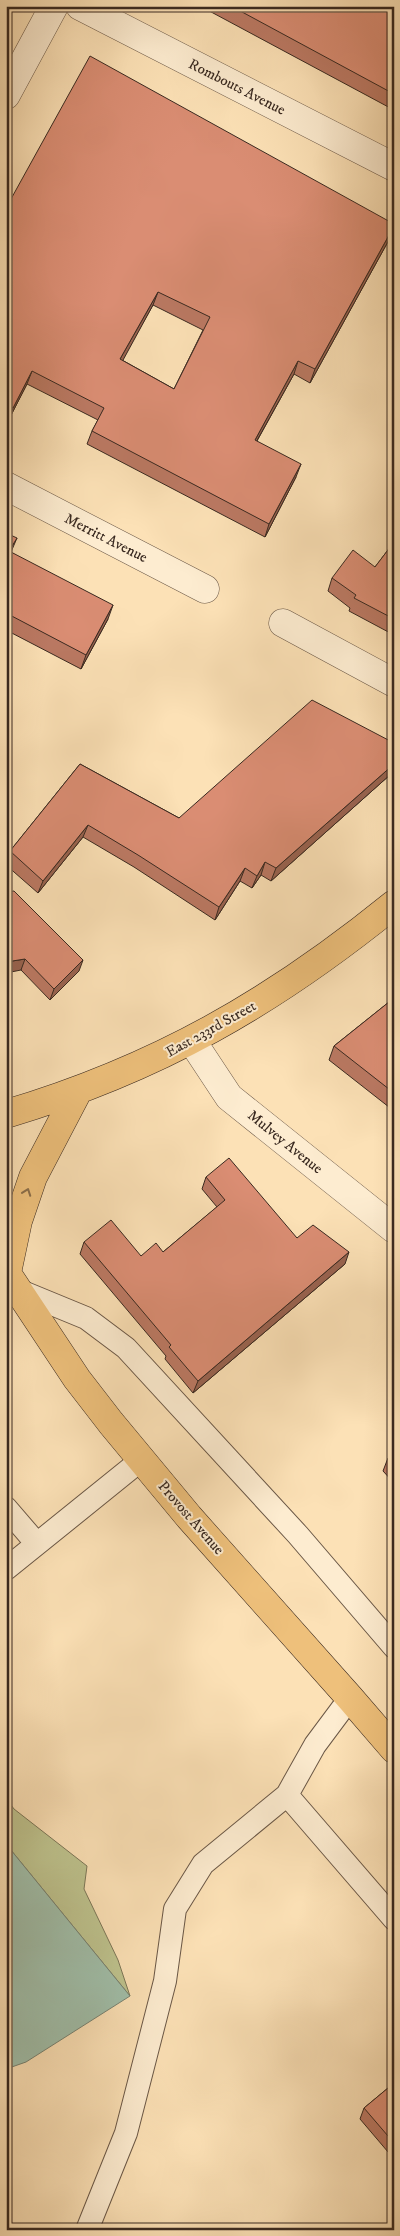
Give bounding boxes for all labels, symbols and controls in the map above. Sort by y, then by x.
street label: Rombouts Avenue [185,54,289,120]
street label: Merritt Avenue [61,509,151,567]
street label: East 233rd Street [163,996,260,1062]
street label: Mulvey Avenue [243,1106,327,1178]
one-way arrow [21,1188,31,1197]
street label: Provost Avenue [154,1477,228,1559]

